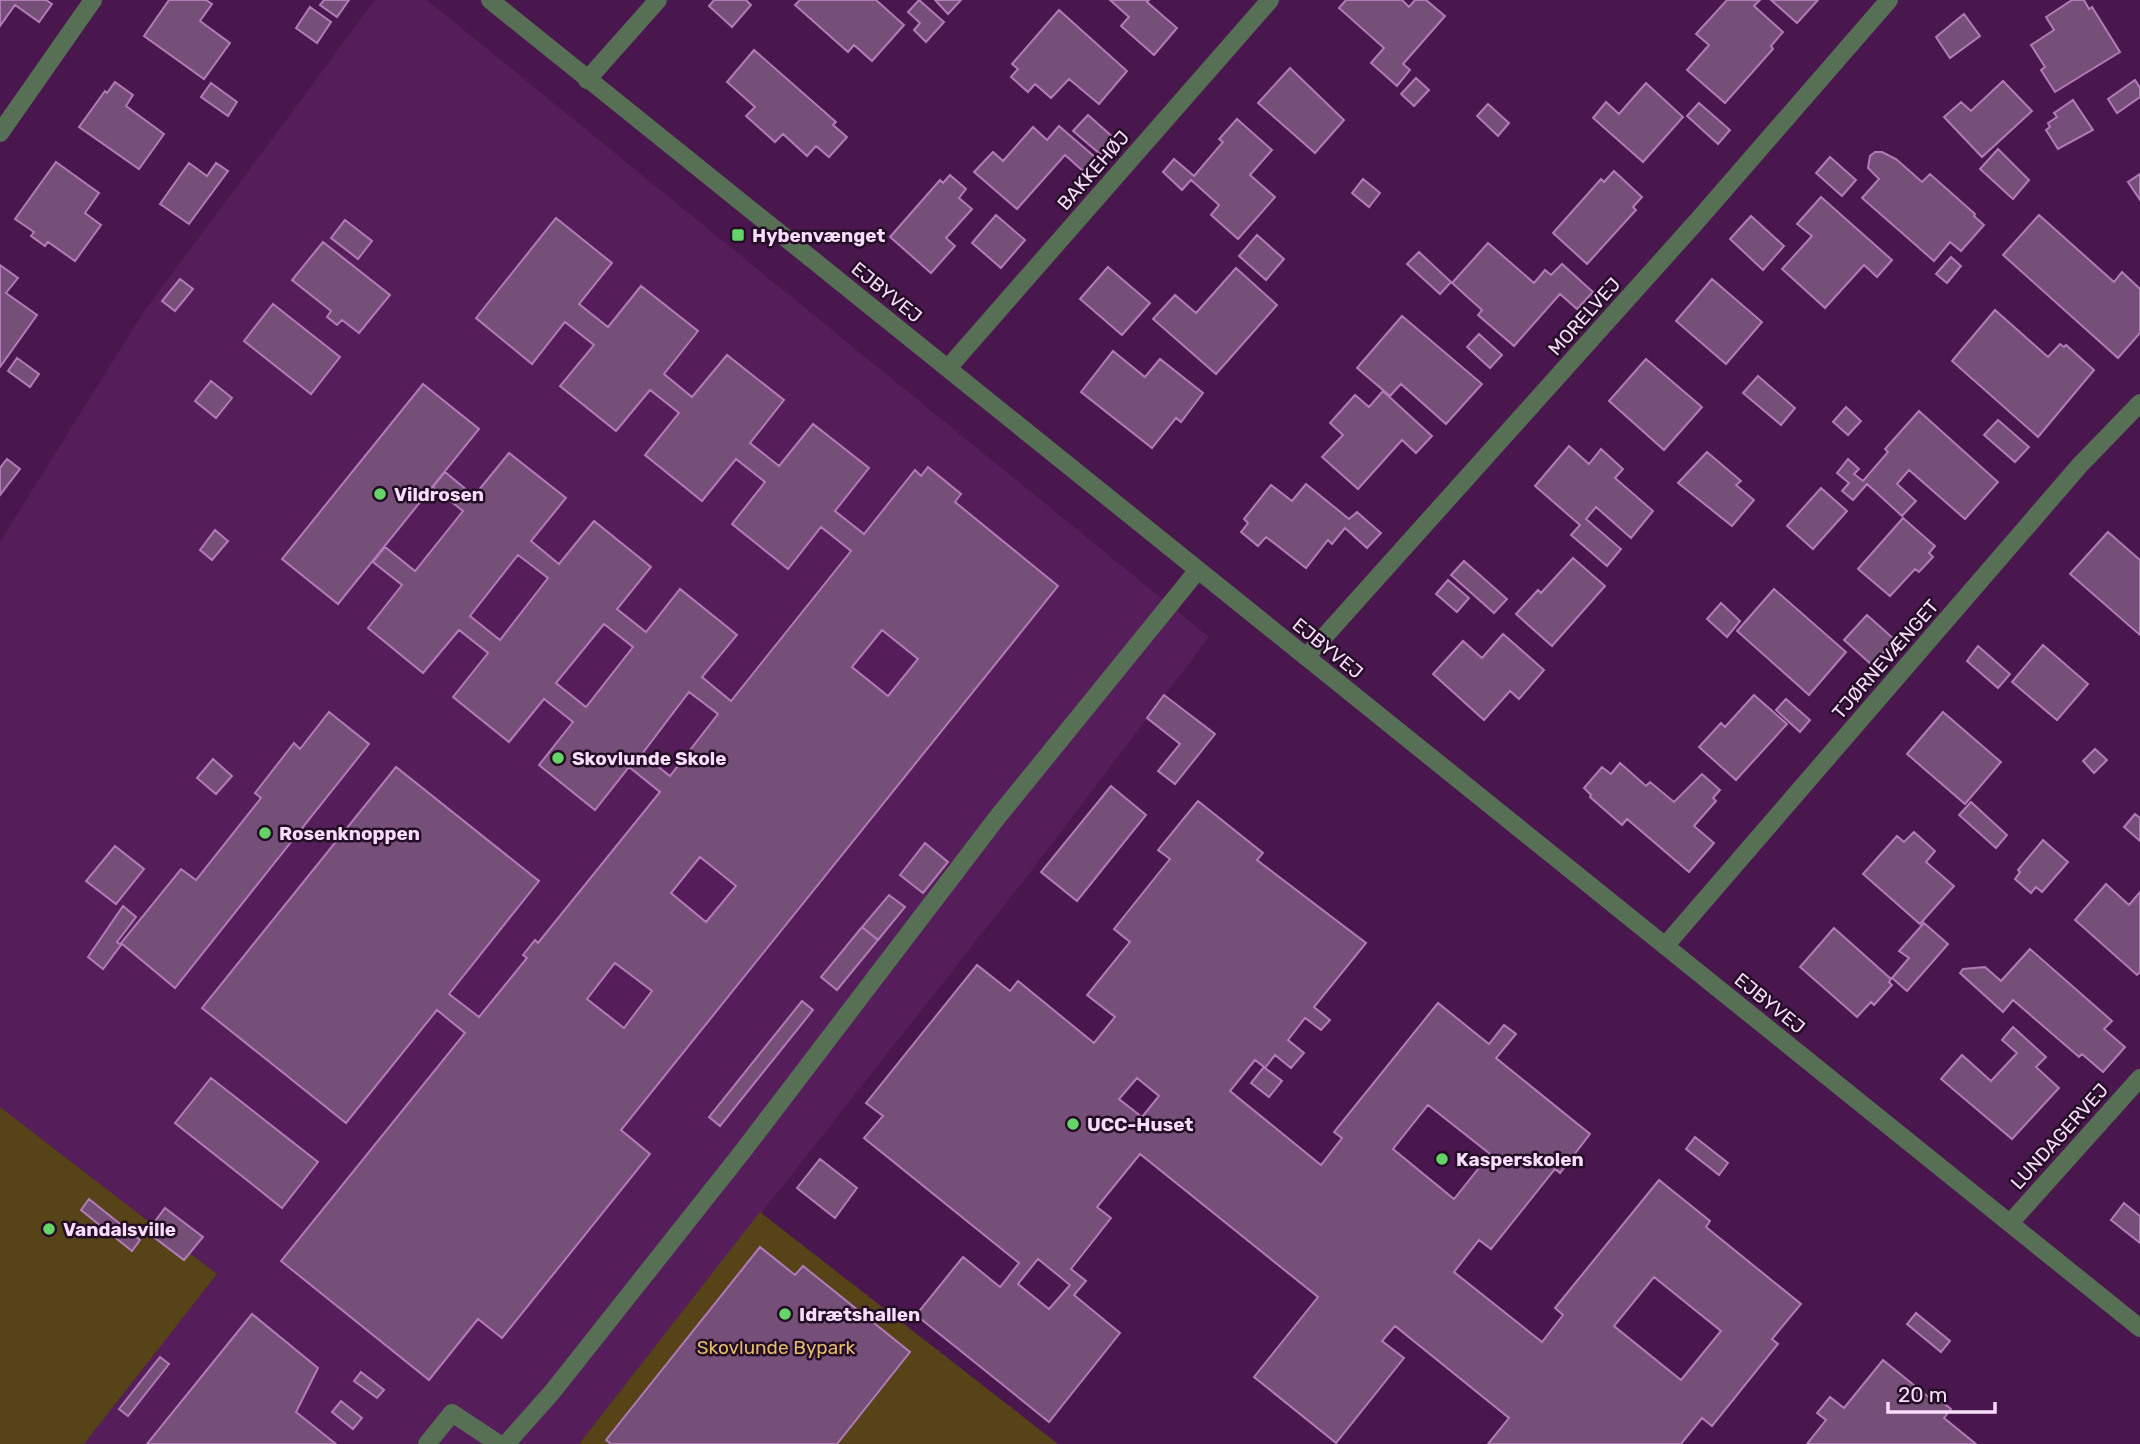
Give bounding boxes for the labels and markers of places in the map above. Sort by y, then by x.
place label: Hybenvænget [752,224,885,247]
marker: Hybenvænget [730,227,746,243]
place label: Vildrosen [394,483,484,506]
marker: Vildrosen [372,486,388,502]
place label: Skovlunde Skole [572,747,727,770]
marker: Skovlunde Skole [550,750,566,766]
place label: Rosenknoppen [279,822,420,845]
marker: Rosenknoppen [257,825,273,841]
place label: UCC-Huset [1087,1113,1193,1136]
marker: UCC-Huset [1065,1116,1081,1132]
place label: Kasperskolen [1456,1148,1584,1171]
marker: Kasperskolen [1434,1151,1450,1167]
place label: Vandalsville [63,1218,176,1241]
marker: Vandalsville [41,1221,57,1237]
place label: Idrætshallen [799,1303,920,1326]
marker: Idrætshallen [777,1306,793,1322]

